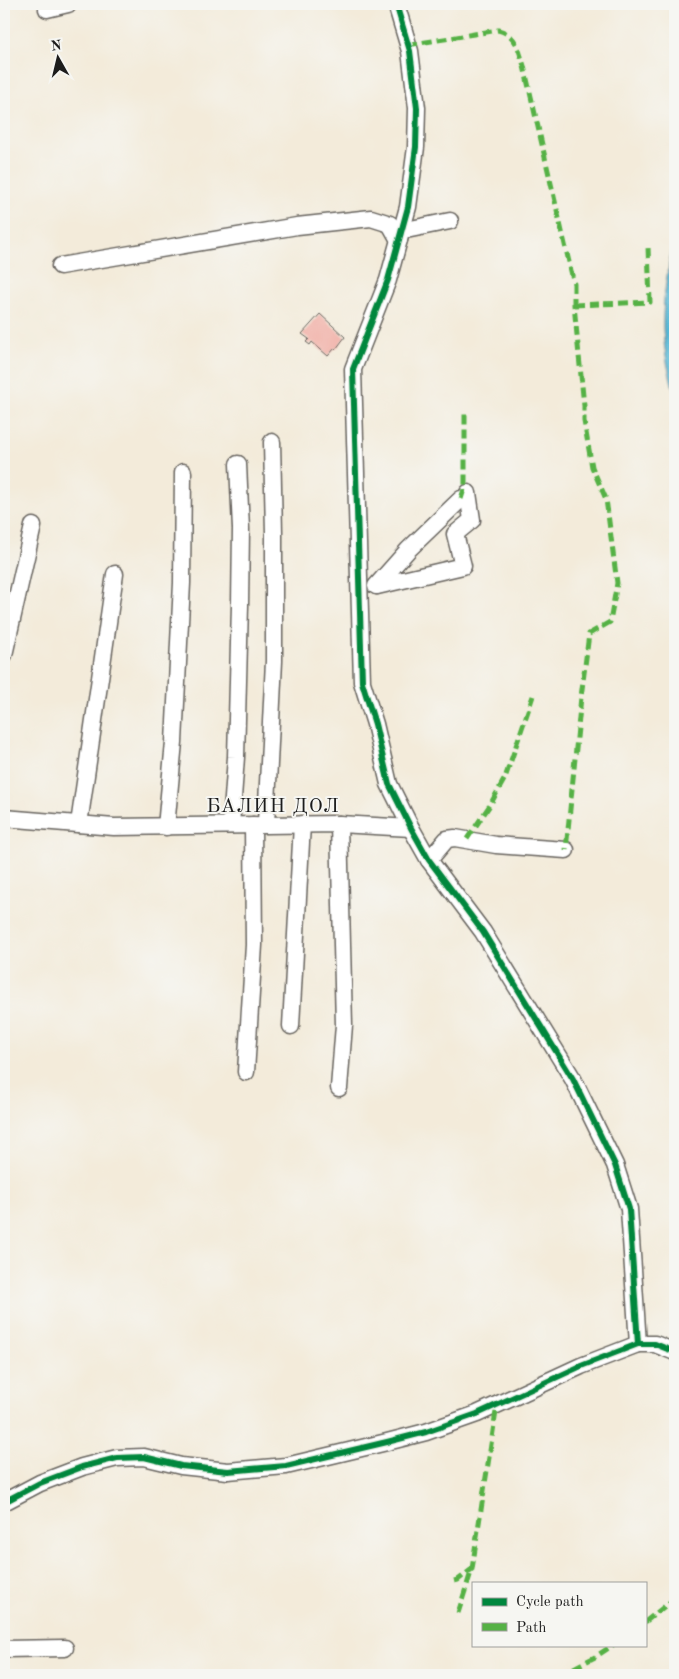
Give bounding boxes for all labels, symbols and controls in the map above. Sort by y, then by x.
north arrow [32,32,82,82]
text: N [50,38,63,54]
district label: БАЛИН ДОЛ [206,797,340,817]
legend [472,1582,646,1646]
text: Cycle path [516,1595,584,1610]
text: Path [516,1621,546,1636]

